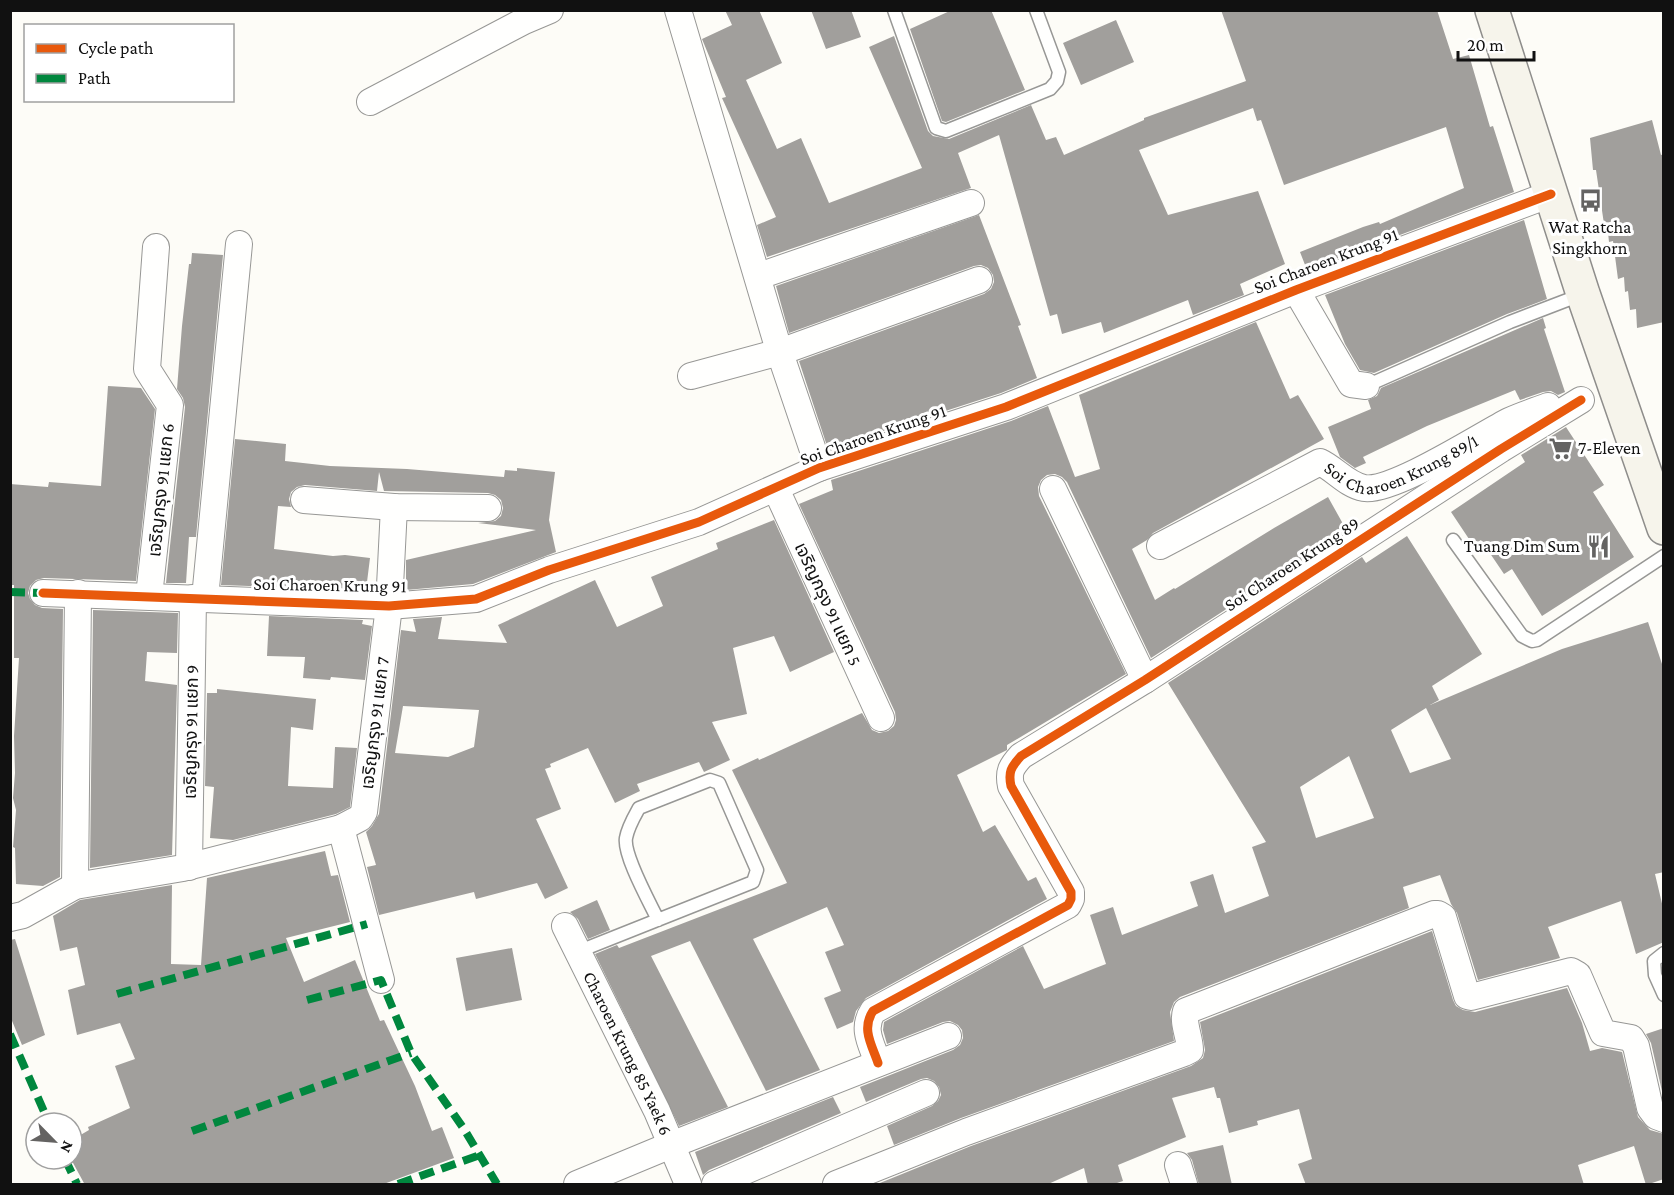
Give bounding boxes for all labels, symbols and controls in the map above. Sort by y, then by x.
legend [24,24,234,102]
scale bar [1458,24,1534,62]
text: 20 m [1467,35,1504,55]
text: Cycle path [78,38,154,58]
text: Path [78,68,111,88]
bus stop icon: Wat Ratcha Singkhorn [1577,188,1603,214]
place label: Wat Ratcha Singkhorn [1549,217,1631,258]
street label: Soi Charoen Krung 91 [1251,224,1401,298]
street label: Soi Charoen Krung 91 [797,401,949,469]
street label: เจริญกรุง 91 แยก 6 [144,422,179,558]
street label: Soi Charoen Krung 89/1 [1321,431,1482,498]
supermarket icon: 7-Eleven [1547,435,1573,461]
place label: 7-Eleven [1578,438,1641,458]
street label: Soi Charoen Krung 89 [1221,513,1363,615]
restaurant icon: Tuang Dim Sum [1585,533,1611,559]
place label: Tuang Dim Sum [1464,536,1581,556]
street label: เจริญกรุง 91 แยก 5 [790,539,865,669]
street label: Soi Charoen Krung 91 [253,574,407,596]
street label: เจริญกรุง 91 แยก 7 [357,656,394,791]
street label: เจริญกรุง 91 แยก 9 [180,665,203,799]
street label: Charoen Krung 85 Yaek 6 [579,968,676,1138]
north arrow [24,1111,84,1171]
text: N [57,1139,77,1156]

